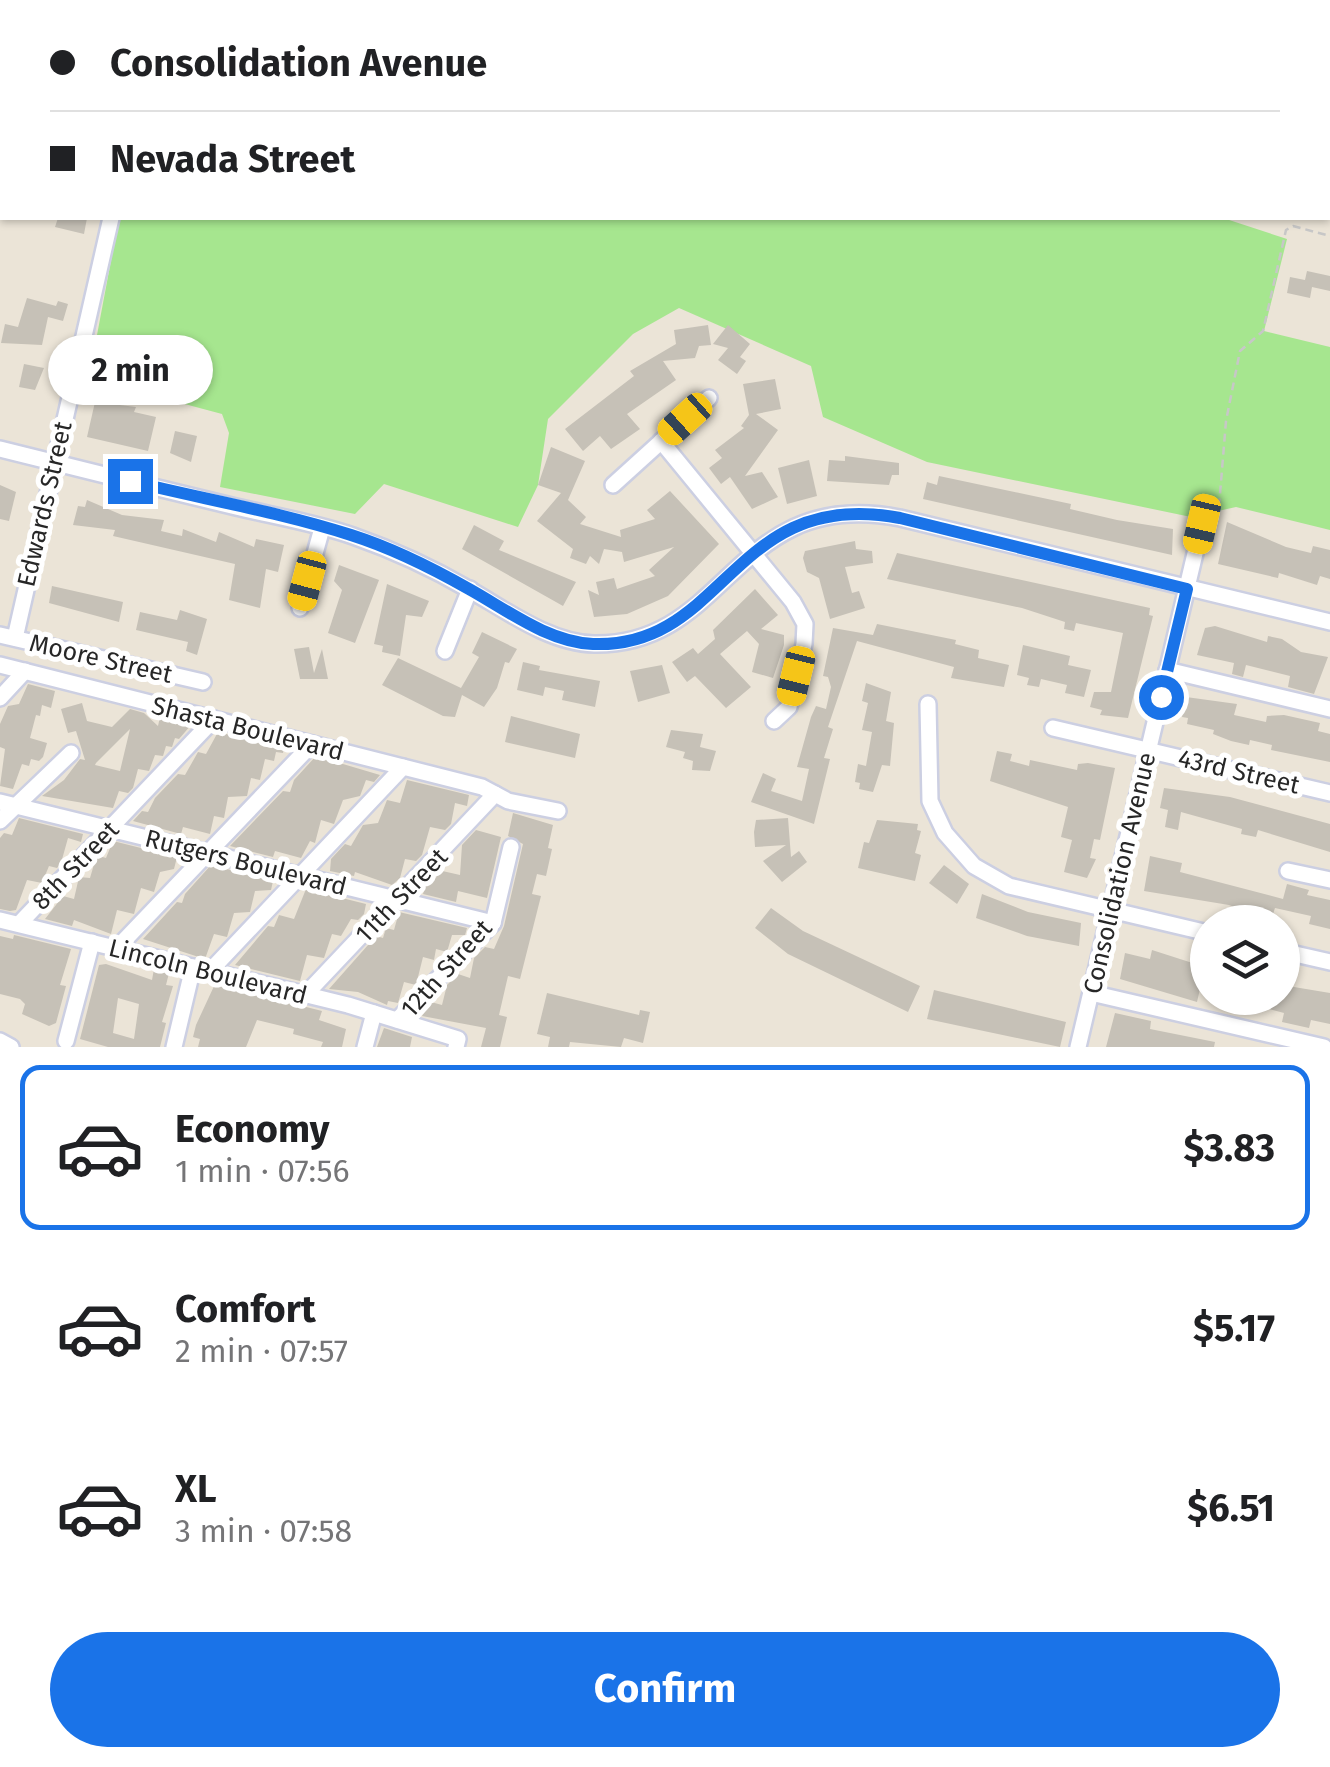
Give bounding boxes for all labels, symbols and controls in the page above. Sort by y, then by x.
text: Consolidation Avenue [110,40,487,86]
text: Nevada Street [110,136,355,182]
callout: 2 min [48,336,212,406]
text: 2 min [91,351,170,389]
car [653,388,717,450]
street label: Edwards Street [11,418,79,590]
route end [108,459,153,504]
car [1181,491,1223,557]
car [285,548,329,614]
street label: Moore Street [26,628,176,690]
car [774,643,818,709]
route start [1139,675,1184,720]
street label: Shasta Boulevard [149,691,347,767]
street label: 43rd Street [1175,743,1303,801]
street label: Consolidation Avenue [1078,750,1162,997]
street label: 8th Street [26,814,126,916]
street label: Rutgers Boulevard [142,823,350,903]
street label: 11th Street [349,842,455,949]
map controls [1190,905,1300,1015]
button: layers [1190,905,1300,1015]
street label: 12th Street [395,913,499,1024]
street label: Lincoln Boulevard [106,933,310,1011]
icon: car [55,1103,145,1193]
text: Economy [175,1106,330,1152]
text: $3.83 [1183,1125,1275,1171]
text: 1 min · 07:56 [175,1152,350,1190]
icon: car [55,1283,145,1373]
text: Comfort [175,1286,316,1332]
text: $5.17 [1193,1305,1275,1351]
text: 2 min · 07:57 [175,1332,348,1370]
icon: car [55,1463,145,1553]
text: XL [175,1466,217,1512]
text: $6.51 [1187,1485,1275,1531]
text: 3 min · 07:58 [175,1512,352,1550]
button: Confirm [50,1632,1280,1747]

